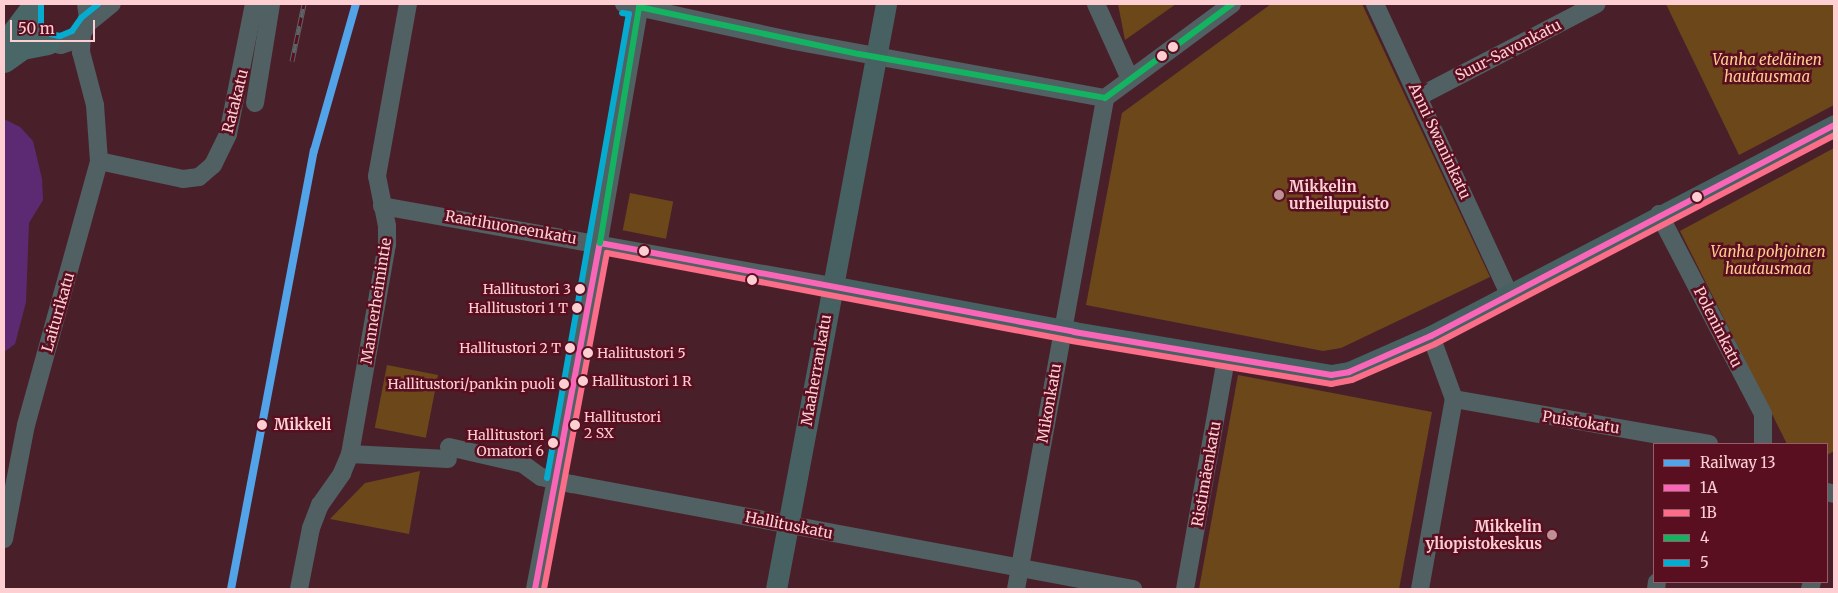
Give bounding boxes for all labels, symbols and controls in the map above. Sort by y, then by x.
scale bar [12,10,98,42]
street label: Suur-Savonkatu [1452,15,1564,85]
text: 50 m [18,19,55,38]
unlabelled marker [1168,42,1178,52]
park label: Vanha eteläinen hautausmaa [1712,50,1822,85]
unlabelled marker [1157,51,1167,61]
street label: Ratakatu [218,67,252,135]
street label: Anni Swaninkatu [1405,80,1475,202]
place label: Mikkelin urheilupuisto [1289,177,1389,212]
marker: Mikkelin urheilupuisto [1273,189,1285,201]
unlabelled marker [1692,192,1702,202]
street label: Raatihuoneenkatu [444,207,578,247]
street label: Mannerheimintie [357,237,395,365]
park label: Vanha pohjoinen hautausmaa [1710,242,1826,277]
unlabelled marker [639,246,649,256]
street label: Laiturikatu [38,270,78,354]
unlabelled marker [747,275,757,285]
place label: Hallitustori 3 [483,281,571,297]
marker: Hallitustori 3 [575,284,585,294]
street label: Poleninkatu [1690,284,1746,370]
place label: Hallitustori 1 T [468,300,568,316]
marker: Hallitustori 1 T [572,303,582,313]
street label: Maaherrankatu [797,313,835,427]
place label: Hallitustori 2 T [459,340,561,356]
marker: Hallitustori 2 T [565,343,575,353]
place label: Haliitustori 5 [597,345,686,361]
marker: Haliitustori 5 [583,348,593,358]
street label: Mikonkatu [1033,362,1065,444]
place label: Hallitustori 1 R [592,373,692,389]
place label: Hallitustori/pankin puoli [388,376,555,392]
marker: Hallitustori 1 R [578,376,588,386]
marker: Hallitustori/pankin puoli [559,379,569,389]
street label: Puistokatu [1541,407,1621,437]
place label: Hallitustori 2 SX [584,409,661,442]
marker: Mikkeli [253,416,271,434]
place label: Mikkeli [274,416,332,434]
marker: Hallitustori 2 SX [570,420,580,430]
street label: Ristimäenkatu [1188,420,1224,528]
place label: Hallitustori Omatori 6 [467,427,544,460]
marker: Hallitustori Omatori 6 [548,438,558,448]
legend [1653,443,1828,583]
text: Railway 13 [1700,453,1776,472]
text: 1A [1700,478,1718,497]
text: 1B [1700,503,1717,522]
street label: Hallituskatu [744,508,834,542]
place label: Mikkelin yliopistokeskus [1425,517,1542,552]
text: 4 [1700,528,1709,547]
marker: Mikkelin yliopistokeskus [1546,529,1558,541]
text: 5 [1700,553,1709,572]

